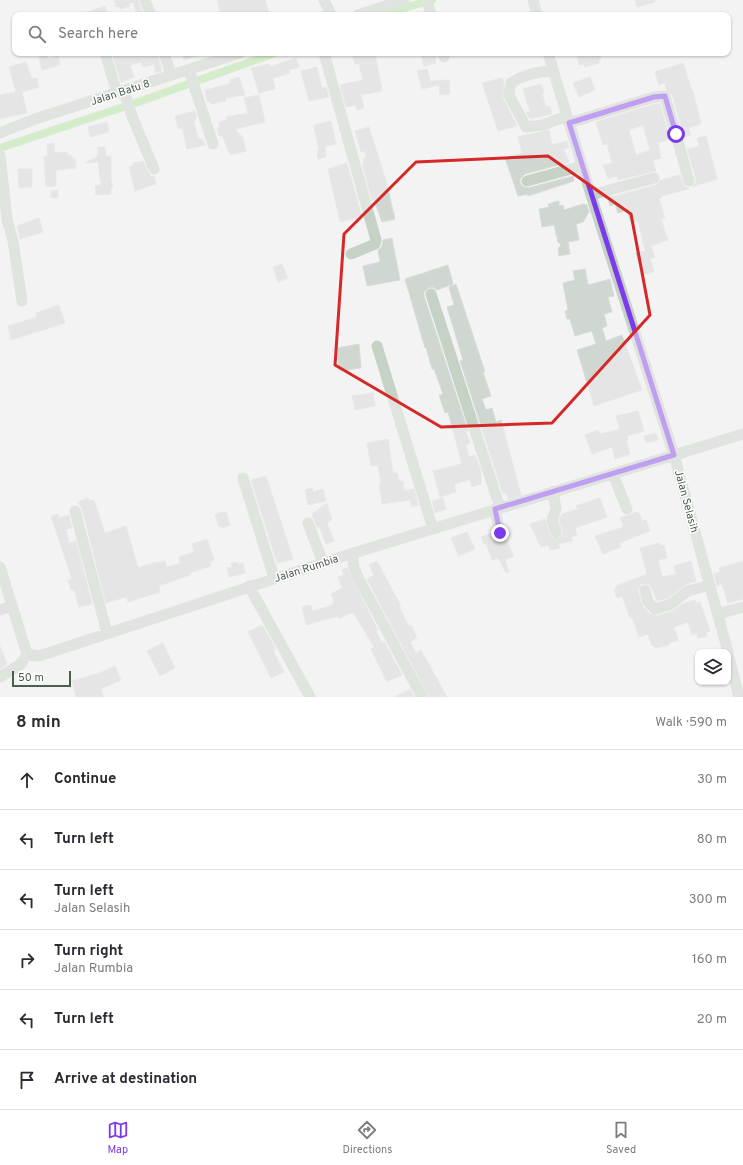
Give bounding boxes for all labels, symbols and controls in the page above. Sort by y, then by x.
search box [12,12,731,56]
icon: search [26,23,48,45]
text: Search here [58,25,138,44]
street label: Jalan Batu 8 [89,77,152,109]
route start [667,125,685,143]
street label: Jalan Selasih [671,468,701,534]
route end [491,524,509,542]
street label: Jalan Rumbia [272,552,340,586]
map controls [695,649,731,685]
button: layers [695,649,731,685]
scale bar [12,669,71,688]
text: 50 m [18,671,44,685]
text: 8 min [16,712,61,734]
text: Walk · 590 m [655,715,727,731]
icon: ahead [16,769,38,791]
text: Continue [54,770,116,789]
text: 30 m [697,772,727,788]
icon: left [16,829,38,851]
text: Turn left [54,830,114,849]
text: 80 m [697,832,727,848]
text: Turn left [54,882,114,901]
icon: left [16,889,38,911]
text: 300 m [689,892,727,908]
text: Jalan Selasih [54,901,130,917]
text: Turn right [54,942,123,961]
icon: right [16,949,38,971]
text: 160 m [692,952,727,968]
text: Jalan Rumbia [54,961,133,977]
icon: left [16,1009,38,1031]
text: Turn left [54,1010,114,1029]
text: 20 m [697,1012,727,1028]
icon: arrive [16,1069,38,1091]
text: Arrive at destination [54,1070,197,1089]
tab: Map [107,1119,129,1157]
tab: Directions [342,1119,392,1157]
tab: Saved [606,1119,636,1157]

